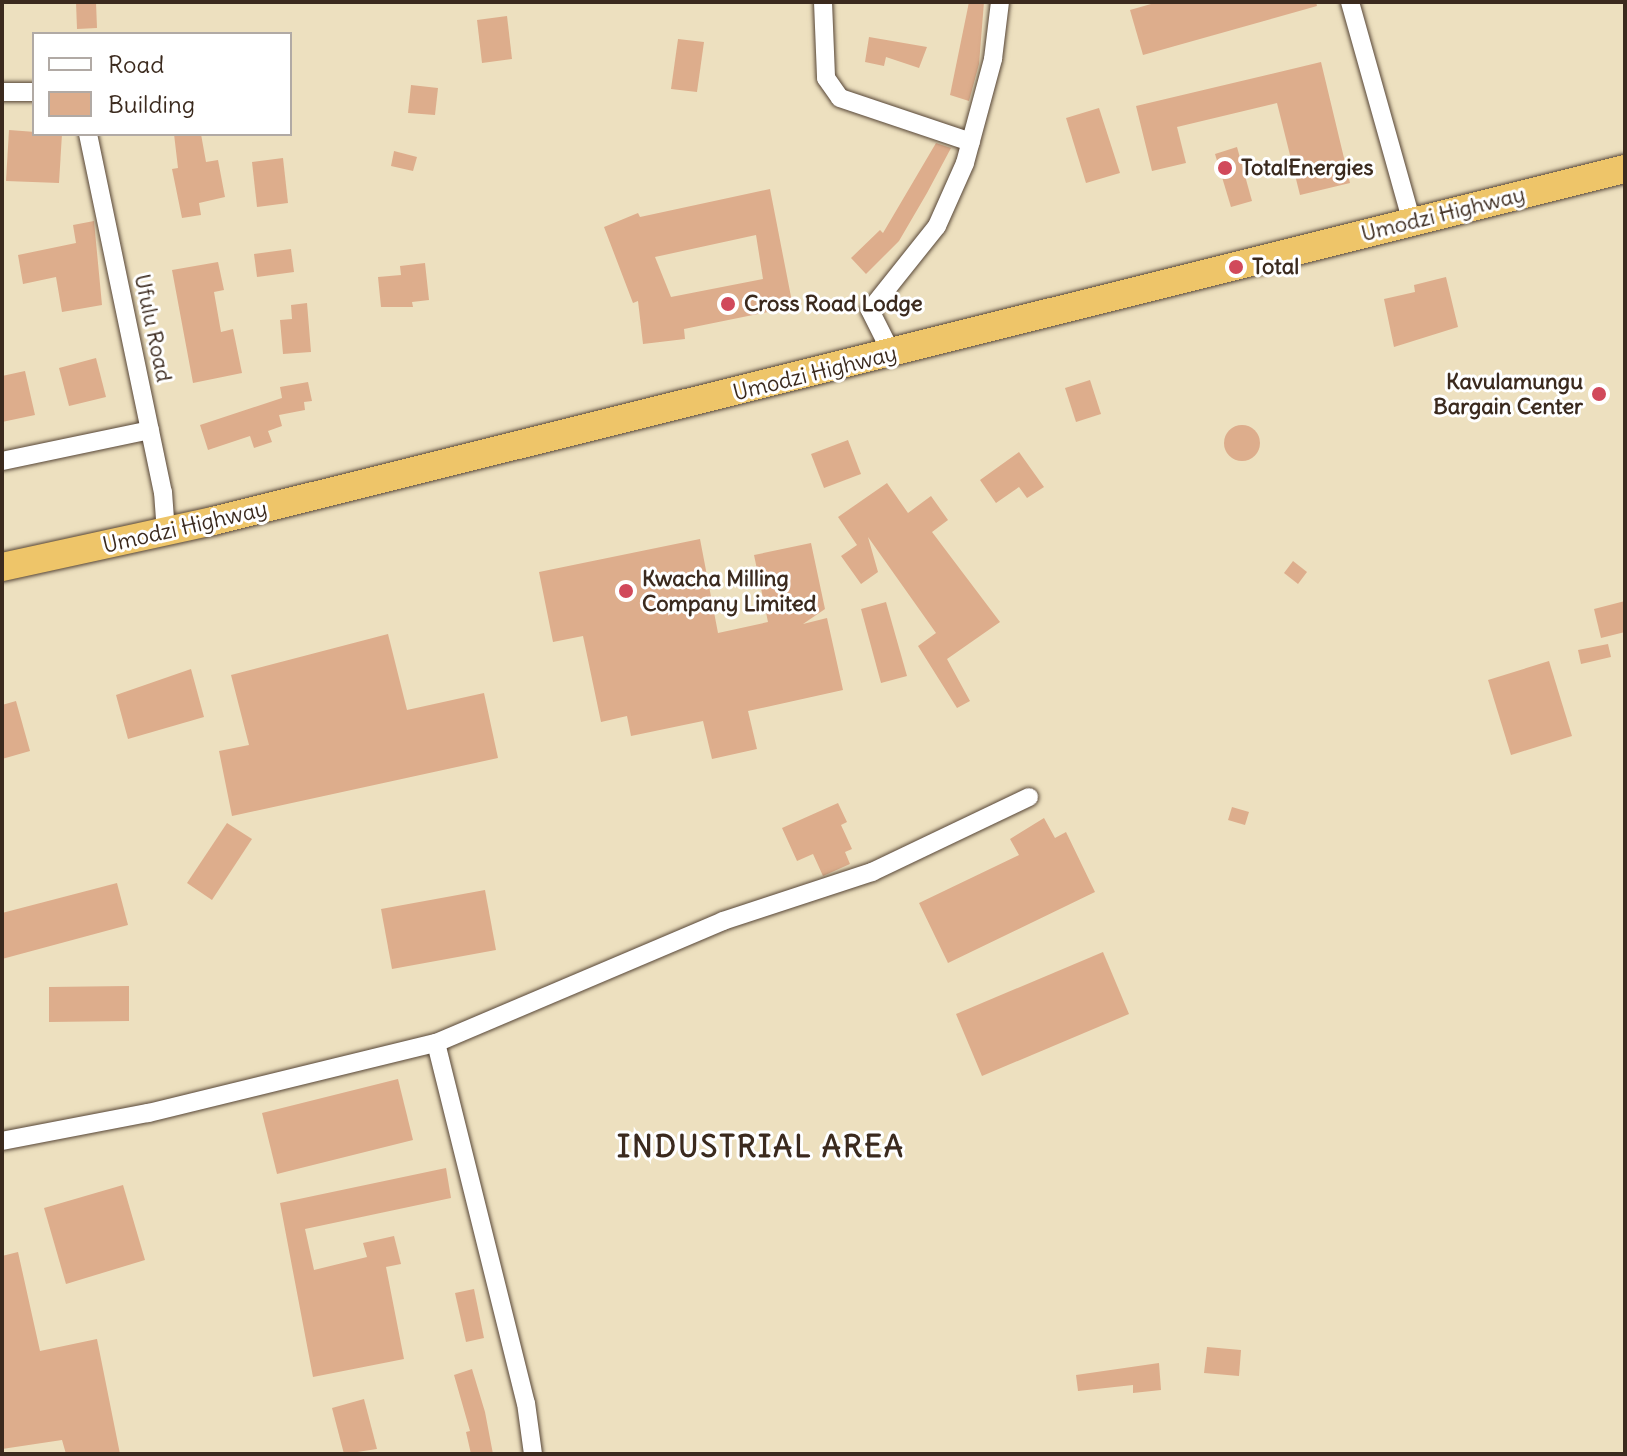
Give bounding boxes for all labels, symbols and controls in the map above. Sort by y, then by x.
legend [32,32,292,136]
text: Road [108,49,164,79]
text: Building [108,89,195,119]
place label: TotalEnergies [1241,155,1373,181]
marker: TotalEnergies [1216,159,1234,177]
street label: Umodzi Highway [1358,181,1528,247]
place label: Total [1252,254,1299,280]
marker: Total [1227,258,1245,276]
street label: Ufulu Road [129,272,177,384]
place label: Cross Road Lodge [744,291,923,317]
marker: Cross Road Lodge [719,295,737,313]
street label: Umodzi Highway [730,340,900,406]
place label: Kavulamungu Bargain Center [1433,368,1583,420]
marker: Kavulamungu Bargain Center [1590,385,1608,403]
street label: Umodzi Highway [100,495,270,559]
place label: Kwacha Milling Company Limited [642,565,816,616]
marker: Kwacha Milling Company Limited [617,582,635,600]
district label: INDUSTRIAL AREA [617,1128,905,1164]

